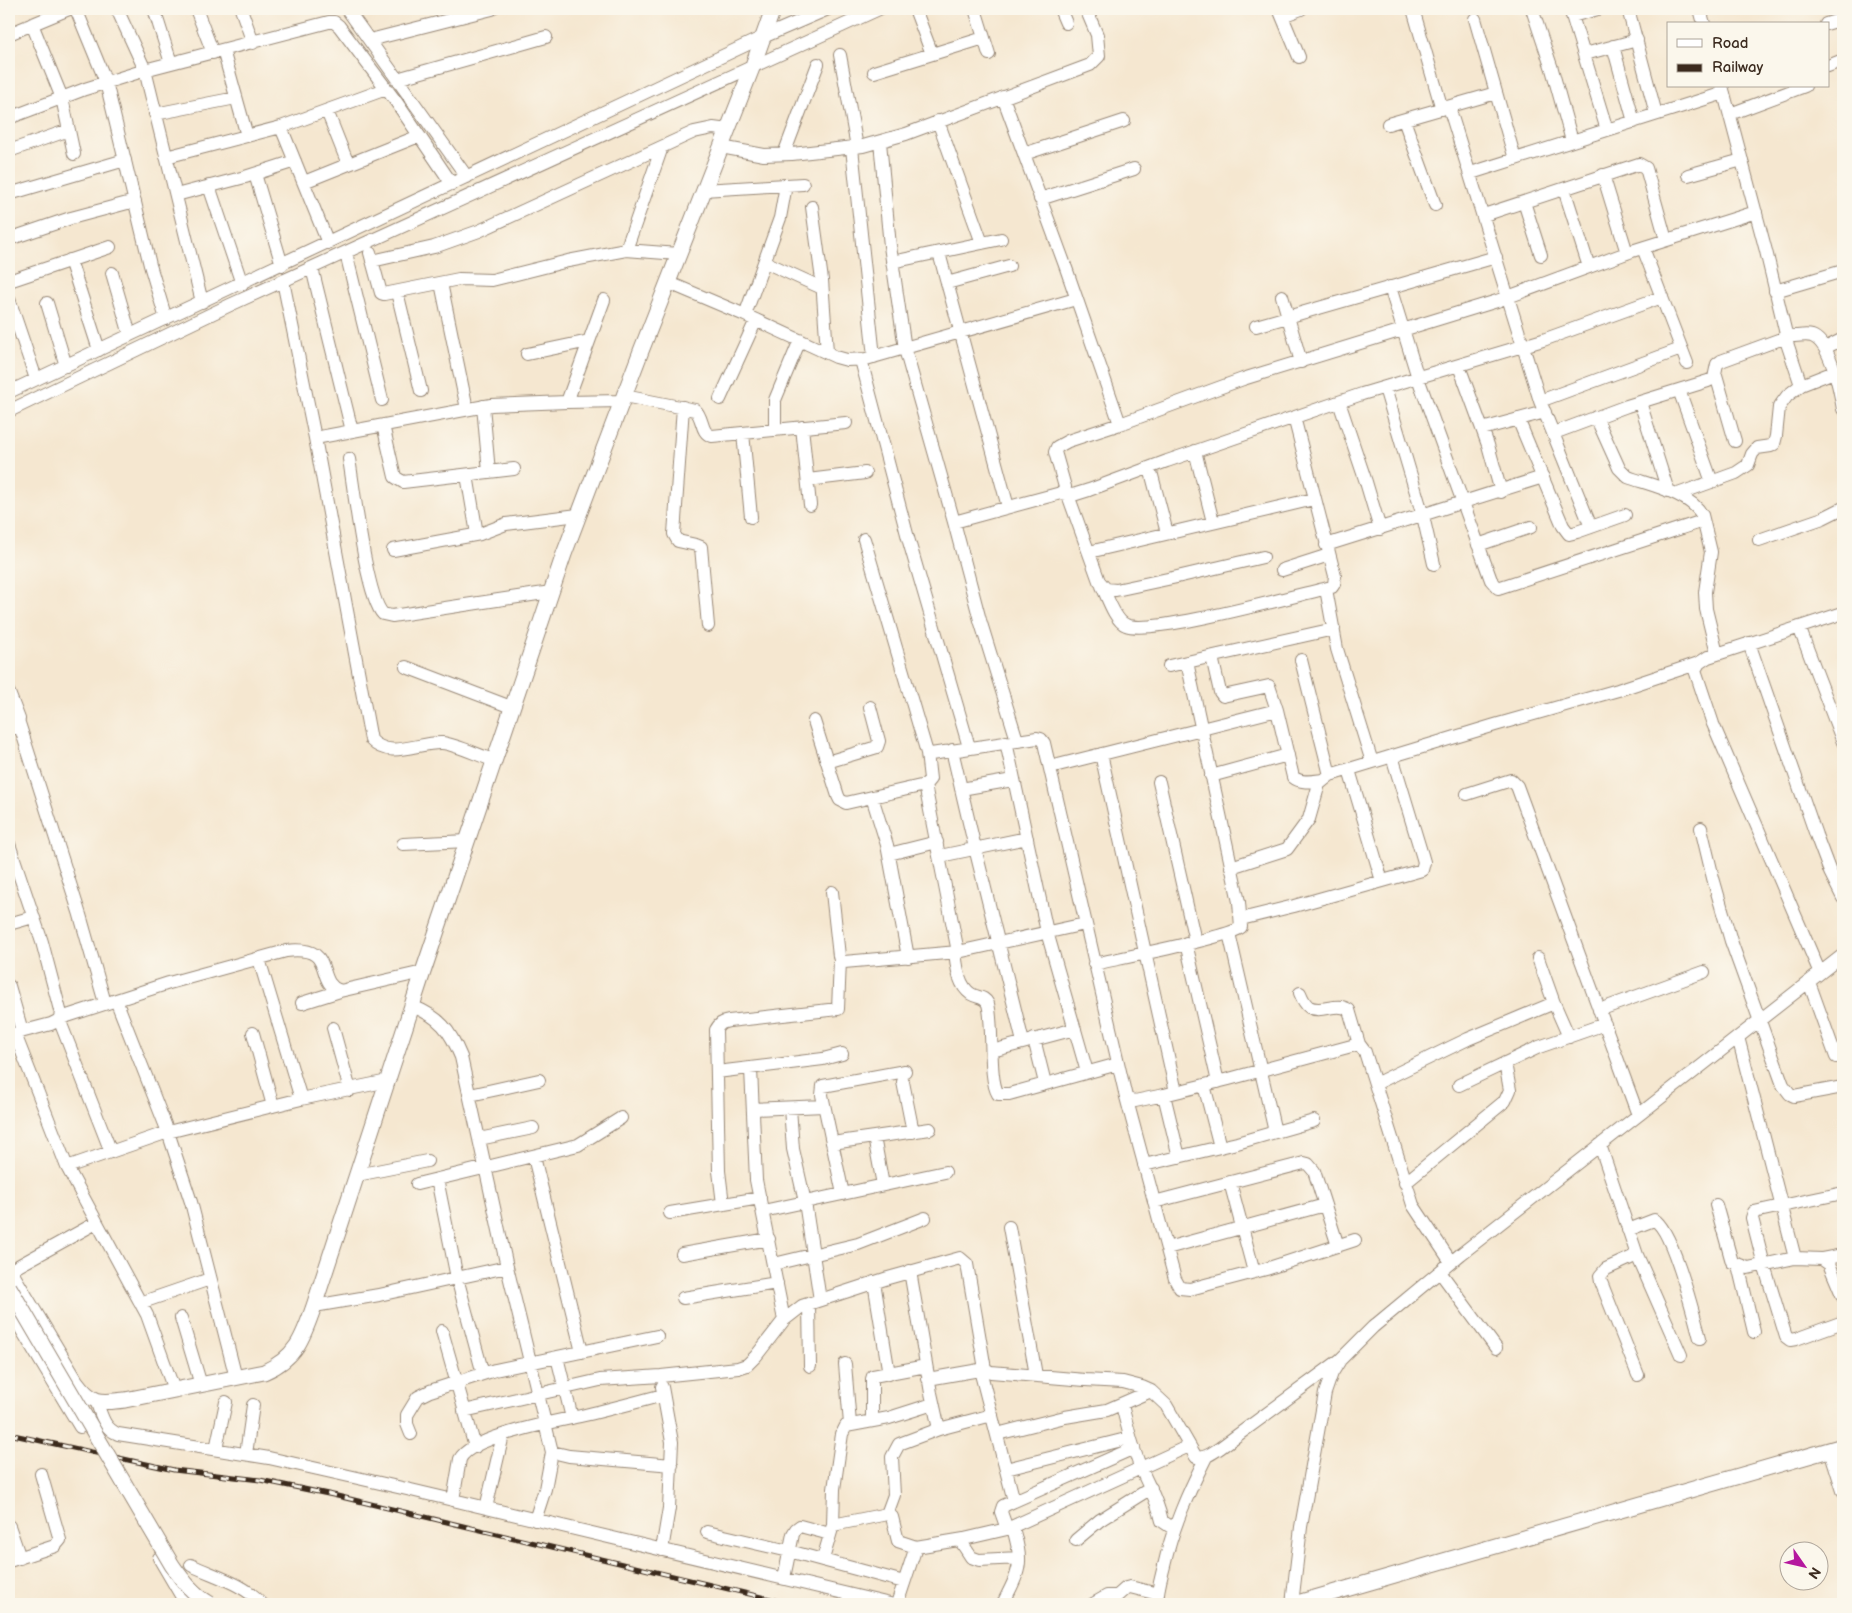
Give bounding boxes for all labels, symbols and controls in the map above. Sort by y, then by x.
legend [1667,22,1830,88]
text: Road [1712,34,1748,53]
text: Railway [1712,58,1763,77]
north arrow [1780,1540,1830,1590]
text: N [1804,1564,1824,1582]

